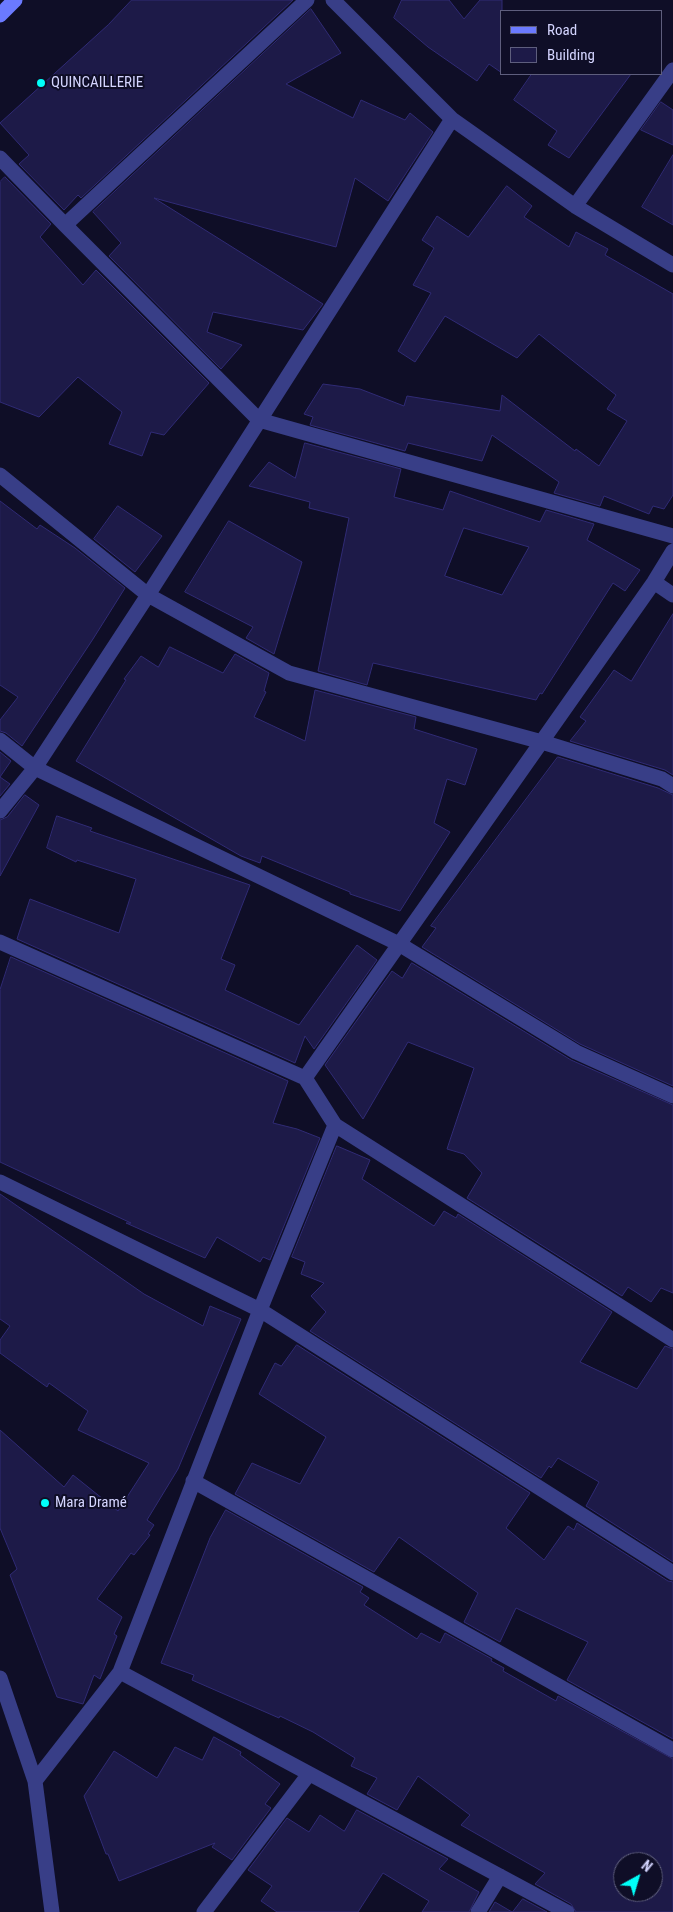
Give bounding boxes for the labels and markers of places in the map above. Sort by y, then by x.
place label: QUINCAILLERIE [51,74,143,92]
marker: QUINCAILLERIE [35,77,47,89]
place label: Mara Dramé [55,1494,127,1512]
marker: Mara Dramé [39,1497,51,1509]

